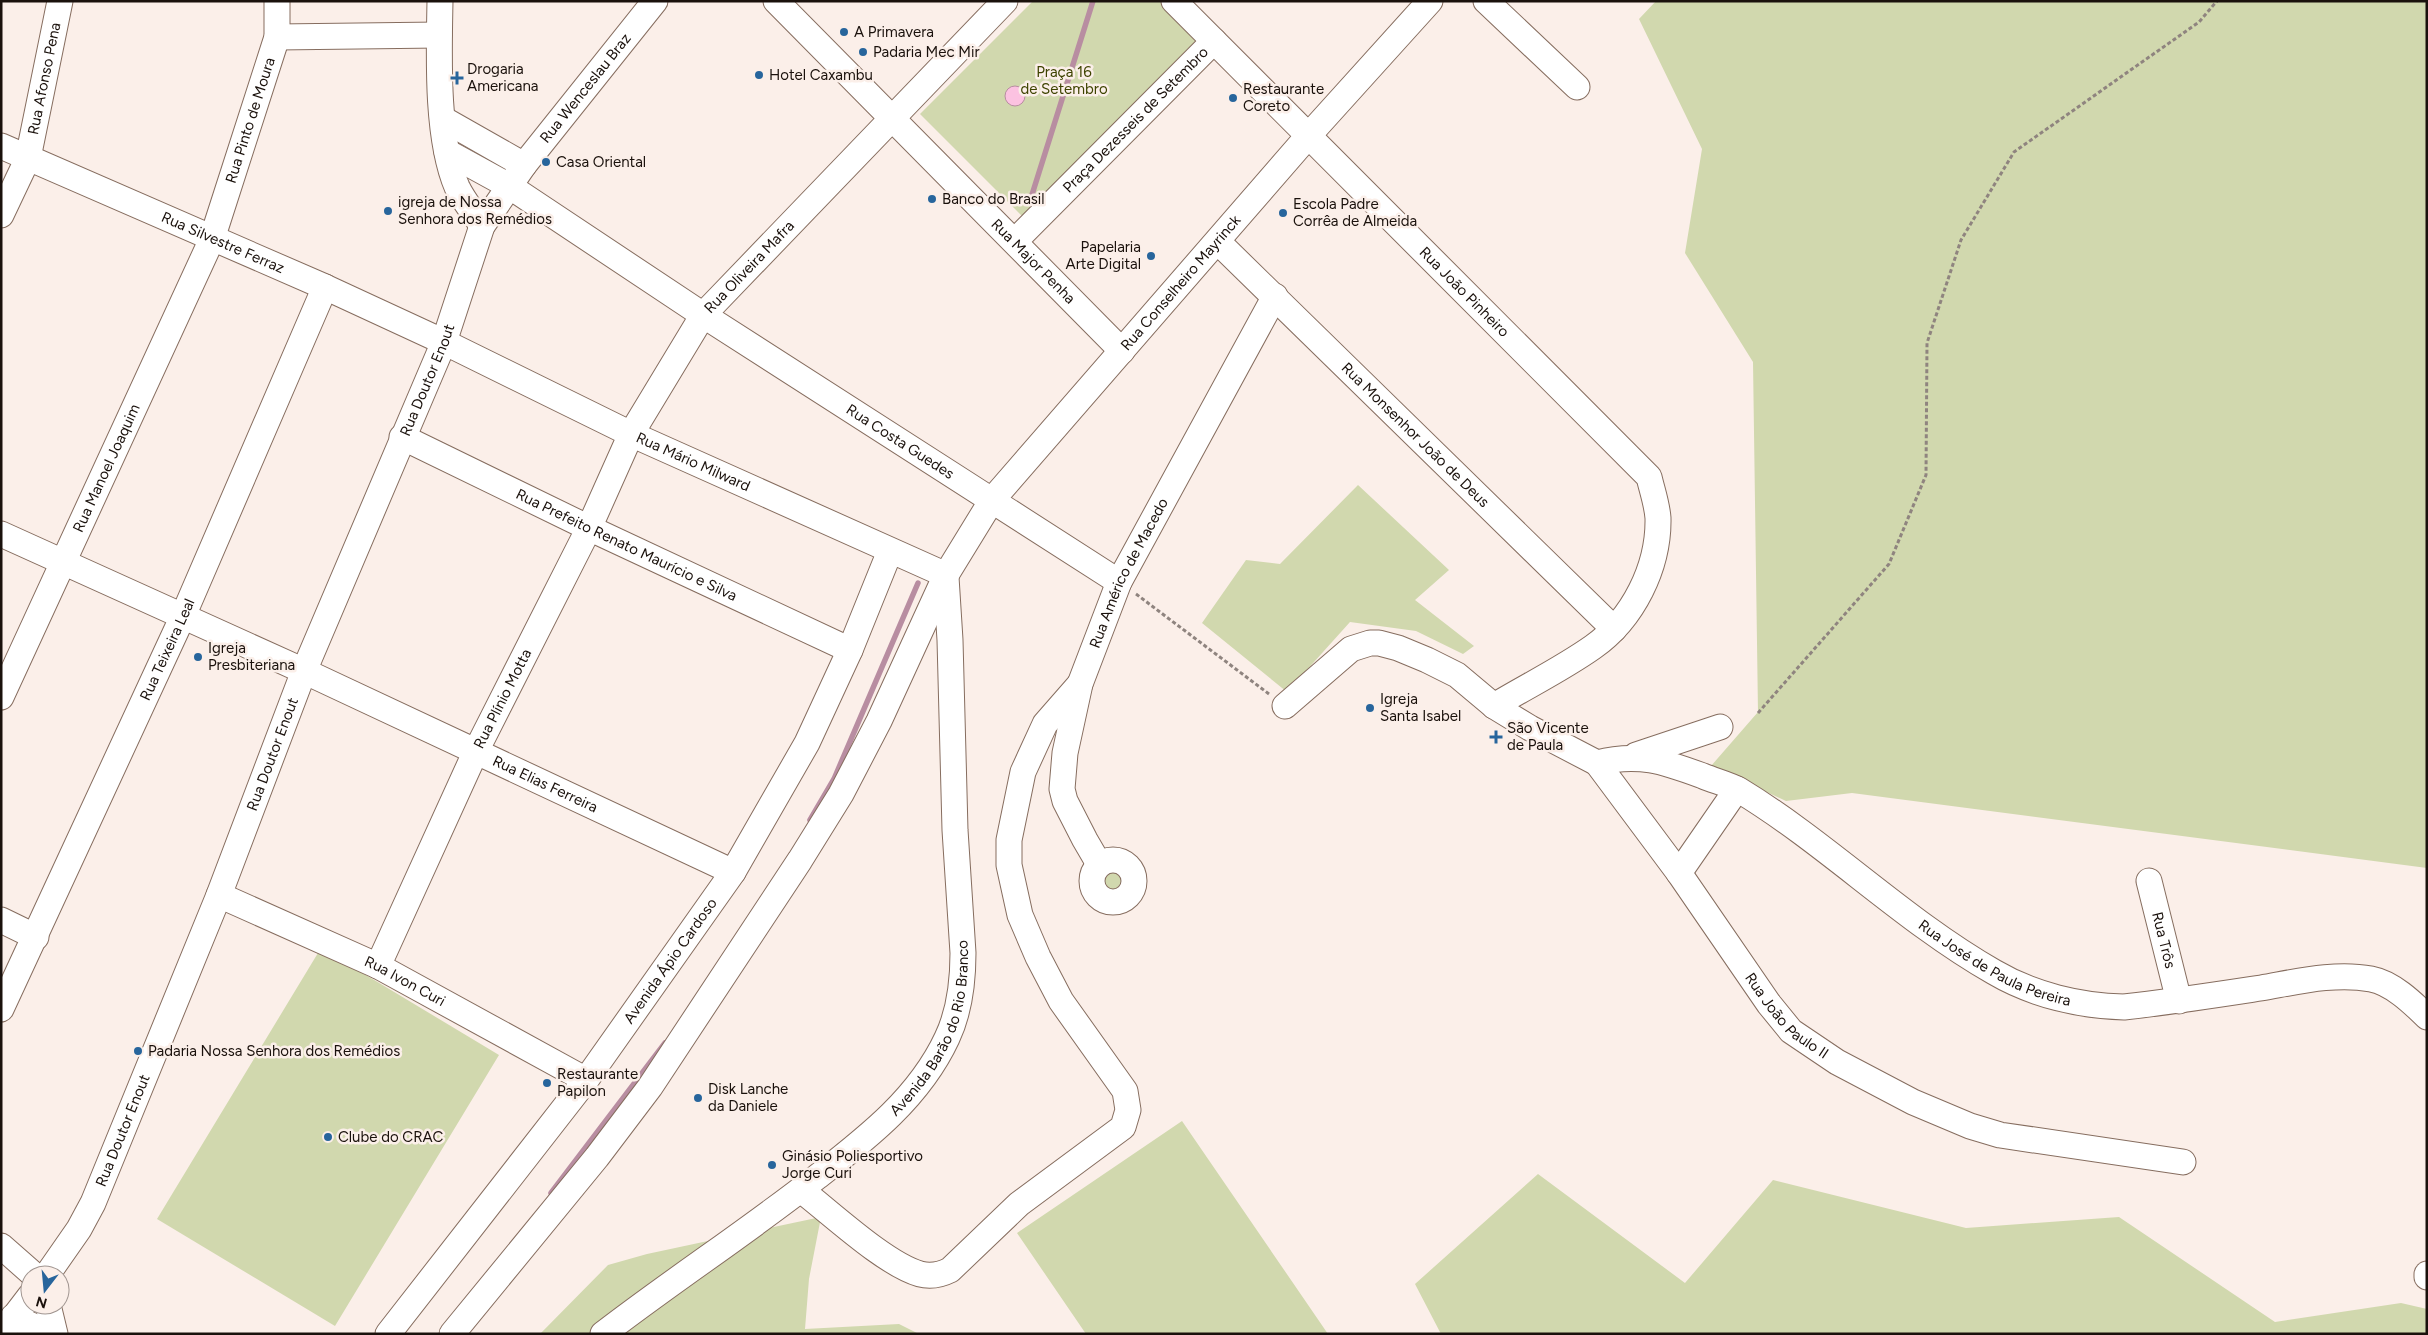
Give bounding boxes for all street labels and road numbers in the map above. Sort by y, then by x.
street label: Rua Afonso Pena [24,21,64,136]
street label: Rua Wenceslau Braz [536,30,635,147]
street label: Praça Dezesseis de Setembro [1059,43,1212,197]
street label: Rua Pinto de Moura [222,55,279,185]
street label: Rua Silvestre Ferraz [159,208,287,277]
street label: Rua Conselheiro Mayrinck [1117,211,1245,354]
street label: Rua Major Penha [987,215,1079,308]
street label: Rua Oliveira Mafra [700,217,798,317]
street label: Rua João Pinheiro [1416,243,1513,341]
street label: Rua Doutor Enout [396,321,458,439]
street label: Rua Monsenhor João de Deus [1338,359,1493,511]
street label: Rua Costa Guedes [843,400,958,483]
street label: Rua Manoel Joaquim [69,401,144,535]
street label: Rua Mário Milward [633,428,753,495]
street label: Rua Prefeito Renato Maurício e Silva [513,485,740,605]
street label: Rua Américo de Macedo [1086,495,1172,651]
street label: Rua Teixeira Leal [136,596,198,704]
street label: Rua Plínio Motta [470,646,535,751]
street label: Rua Doutor Enout [243,695,302,813]
street label: Rua Elias Ferreira [490,752,601,816]
street label: Avenida Ápio Cardoso [620,894,721,1027]
street label: Rua Trôs [2148,910,2180,970]
street label: Rua José de Paula Pereira [1915,916,2073,1010]
street label: Avenida Barão do Rio Branco [886,939,972,1120]
street label: Rua Ivon Curi [362,952,449,1010]
street label: Rua João Paulo II [1741,969,1832,1063]
street label: Rua Doutor Enout [92,1071,154,1189]

